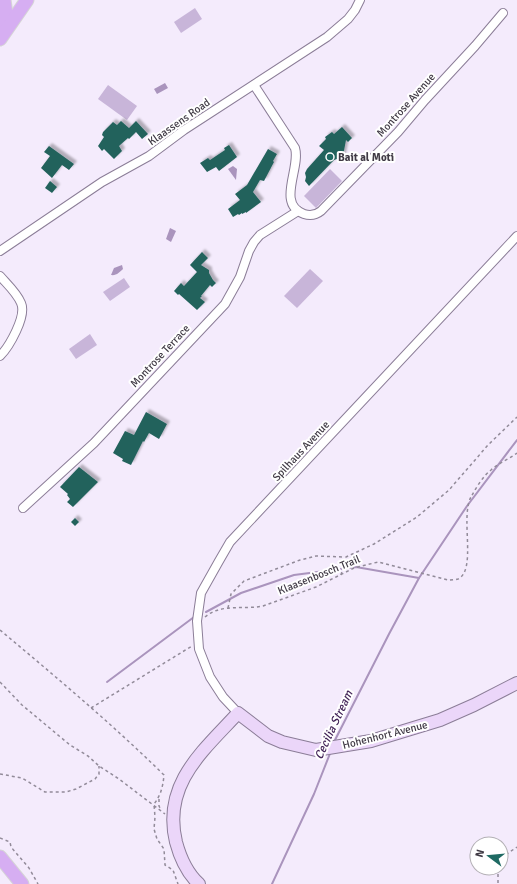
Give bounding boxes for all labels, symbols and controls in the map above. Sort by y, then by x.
street label: Montrose Avenue [374,70,438,140]
street label: Klaassens Road [145,96,213,148]
place label: Bait al Moti [338,151,394,164]
marker: Bait al Moti [325,152,335,162]
street label: Montrose Terrace [128,322,192,390]
street label: Spilhaus Avenue [270,418,332,484]
street label: Klaasenbosch Trail [276,553,362,597]
water label: Cecilia Stream [311,688,357,762]
street label: Hohenhort Avenue [341,718,429,752]
north arrow [469,836,509,876]
text: N [473,848,487,859]

